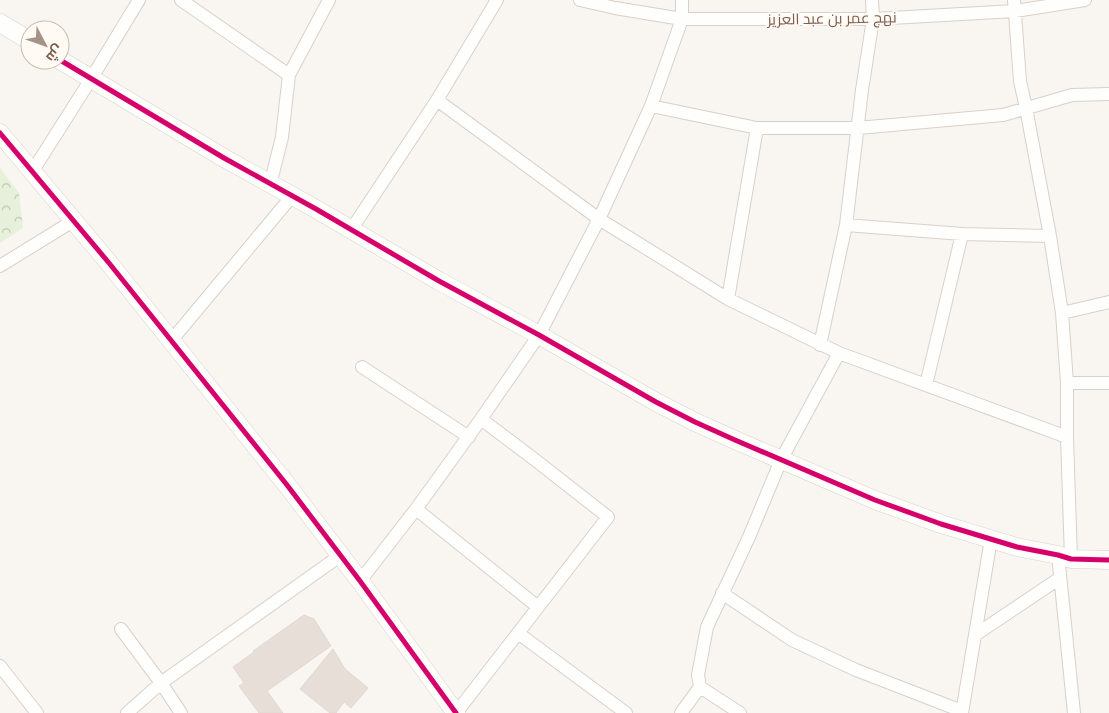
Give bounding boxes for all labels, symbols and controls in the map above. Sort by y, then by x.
street label: نهج عمر بن عبد العزيز [766,8,897,31]
north arrow [20,20,70,70]
text: ش [42,41,67,66]

